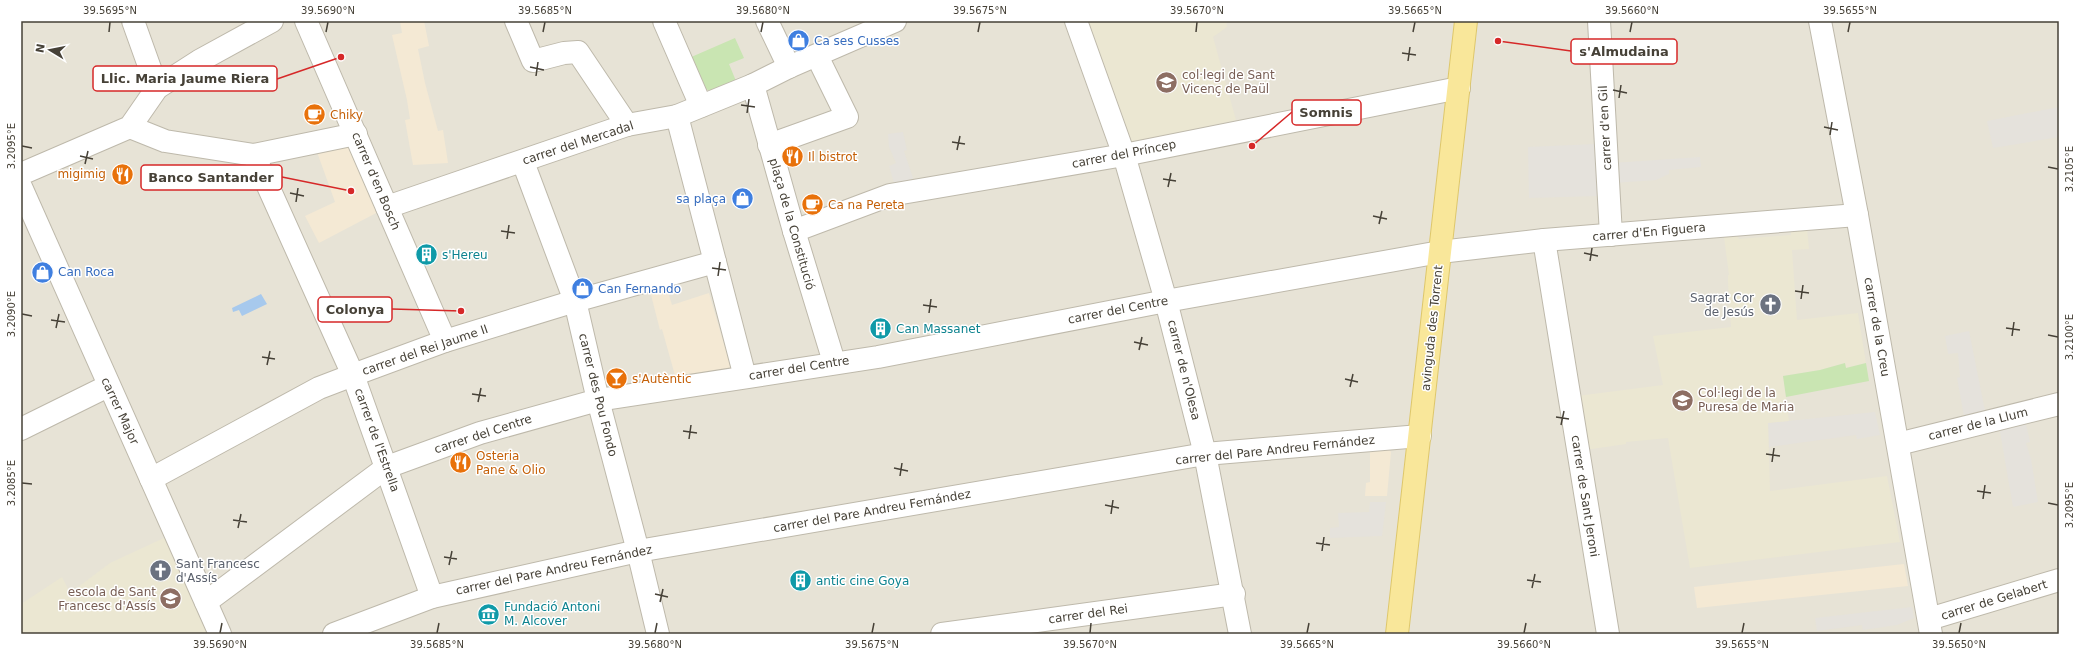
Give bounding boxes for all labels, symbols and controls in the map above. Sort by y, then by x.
text: 39.5695°N [83,5,137,16]
text: 39.5690°N [301,5,355,16]
text: 39.5685°N [518,5,572,16]
text: 39.5680°N [736,5,790,16]
text: 39.5675°N [953,5,1007,16]
text: 39.5670°N [1170,5,1224,16]
text: 39.5665°N [1388,5,1442,16]
text: 39.5660°N [1605,5,1659,16]
text: 39.5655°N [1823,5,1877,16]
shop icon: Ca ses Cusses [786,28,812,54]
north arrow [30,30,70,70]
place label: Ca ses Cusses [814,34,899,48]
callout: s'Almudaina [1571,39,1677,64]
text: N [33,43,48,54]
text: s'Almudaina [1579,44,1669,59]
callout: Llic. Maria Jaume Riera [93,66,277,91]
place label: col·legi de Sant Vicenç de Paül [1182,68,1275,96]
school or university icon: col·legi de Sant Vicenç de Paül [1153,69,1179,95]
text: Llic. Maria Jaume Riera [101,71,269,86]
street label: carrer d'en Gil [1596,85,1614,171]
callout: Somnis [1292,100,1361,125]
cafe icon: Chiky [301,102,327,128]
text: Somnis [1299,105,1353,120]
place label: Chiky [330,108,363,122]
street label: carrer del Mercadal [521,118,635,168]
text: 3.2095°E [6,123,17,169]
street label: carrer d'en Bosch [349,130,403,232]
street label: carrer del Príncep [1071,137,1177,171]
restaurant icon: Il bistrot [780,144,806,170]
text: 3.2105°E [2064,146,2075,192]
place label: Il bistrot [808,150,858,164]
street label: plaça de la Constitució [766,156,818,292]
restaurant icon: migimig [109,161,135,187]
callout: Banco Santander [141,165,282,190]
place label: migimig [57,167,106,181]
text: Banco Santander [148,170,274,185]
shop icon: sa plaça [729,186,755,212]
place label: sa plaça [676,192,726,206]
cafe icon: Ca na Pereta [799,192,825,218]
place label: Ca na Pereta [828,198,905,212]
street label: carrer d'En Figuera [1592,220,1706,244]
building icon: s'Hereu [413,242,439,268]
place label: s'Hereu [442,248,488,262]
shop icon: Can Roca [29,259,55,285]
street label: avinguda des Torrent [1418,264,1446,391]
place label: Can Roca [58,265,114,279]
shop icon: Can Fernando [570,276,596,302]
street label: carrer de la Creu [1861,276,1893,378]
place label: Can Fernando [598,282,681,296]
text: 3.2090°E [6,291,17,337]
place label: Sagrat Cor de Jesús [1690,291,1754,319]
church icon: Sagrat Cor de Jesús [1757,292,1783,318]
street label: carrer del Centre [1067,293,1169,327]
callout: Colonya [318,297,392,322]
text: Colonya [326,302,384,317]
text: 3.2100°E [2064,314,2075,360]
building icon: Can Massanet [868,316,894,342]
street label: carrer de n'Olesa [1165,318,1203,422]
street label: carrer del Rei Jaume II [360,322,490,378]
place label: Can Massanet [896,322,981,336]
street label: carrer des Pou Fondo [576,332,620,458]
street label: carrer del Centre [748,353,850,383]
bar icon: s'Autèntic [603,366,629,392]
place label: s'Autèntic [632,372,692,386]
street label: carrer Major [98,375,142,447]
street label: carrer de l'Estrella [352,386,402,494]
place label: Col·legi de la Puresa de Maria [1698,386,1794,414]
school or university icon: Col·legi de la Puresa de Maria [1669,387,1695,413]
street label: carrer de la Llum [1927,405,2029,443]
street label: carrer del Centre [432,412,534,456]
street label: carrer del Pare Andreu Fernández [1174,433,1376,467]
street label: carrer de Sant Jeroni [1568,434,1602,558]
place label: Osteria Pane & Olio [476,449,545,477]
restaurant icon: Osteria Pane & Olio [448,450,474,476]
text: 3.2085°E [6,460,17,506]
text: 3.2095°E [2064,482,2075,528]
street label: carrer del Pare Andreu Fernández [772,487,972,535]
street label: carrer del Pare Andreu Fernández [454,542,654,598]
place label: Sant Francesc d'Assís [176,557,260,585]
church icon: Sant Francesc d'Assís [148,558,174,584]
building icon: antic cine Goya [788,568,814,594]
place label: antic cine Goya [816,574,909,588]
street label: carrer de Gelabert [1939,577,2049,623]
place label: escola de Sant Francesc d'Assís [58,585,156,613]
school or university icon: escola de Sant Francesc d'Assís [158,586,184,612]
place label: Fundació Antoni M. Alcover [504,600,600,628]
museum icon: Fundació Antoni M. Alcover [476,601,502,627]
street label: carrer del Rei [1047,601,1129,627]
text: 39.5690°N [193,639,247,650]
text: 39.5685°N [410,639,464,650]
text: 39.5680°N [628,639,682,650]
text: 39.5675°N [845,639,899,650]
text: 39.5670°N [1063,639,1117,650]
text: 39.5665°N [1280,639,1334,650]
text: 39.5660°N [1497,639,1551,650]
text: 39.5655°N [1715,639,1769,650]
text: 39.5650°N [1932,639,1986,650]

